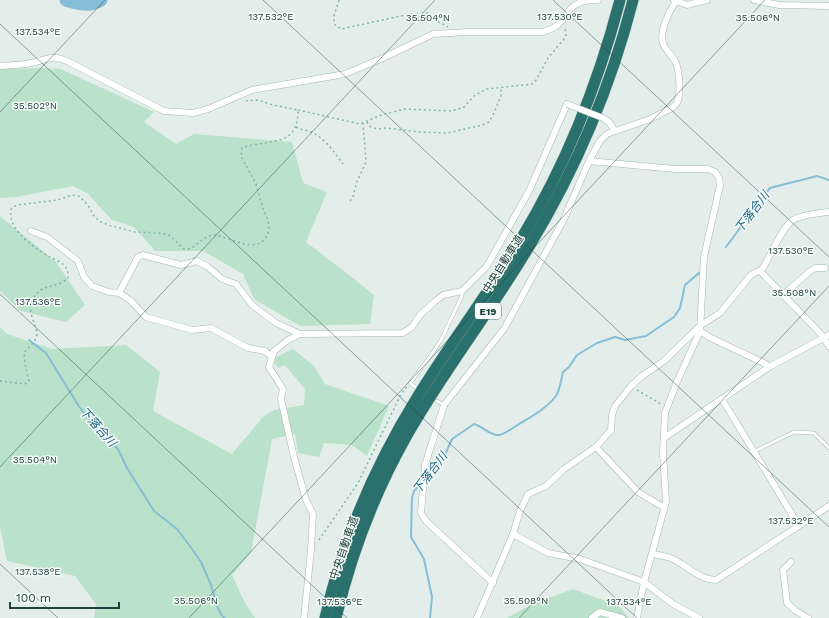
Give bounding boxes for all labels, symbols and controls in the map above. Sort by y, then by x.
text: 137.532°E [248,11,294,22]
text: 137.530°E [537,11,583,22]
text: 35.504°N [406,12,450,23]
text: 35.506°N [736,12,780,23]
text: 137.534°E [15,26,61,37]
text: 35.502°N [13,100,57,111]
water label: 下落合川 [732,187,773,235]
street label: 中央自動車道 [480,233,526,295]
text: 137.530°E [768,245,814,256]
text: 35.508°N [772,287,816,298]
text: 137.536°E [15,296,61,307]
road number: E19 [475,303,501,319]
water label: 下落合川 [77,404,121,451]
water label: 下落合川 [410,448,451,496]
text: 35.504°N [13,454,57,465]
street label: 中央自動車道 [327,515,361,581]
text: 137.532°E [768,515,814,526]
text: 137.538°E [15,566,61,577]
scale bar [10,584,119,610]
text: 100 m [16,591,51,605]
text: 35.506°N [174,595,218,606]
text: 35.508°N [504,595,548,606]
text: 137.536°E [317,596,363,607]
text: 137.534°E [606,596,652,607]

